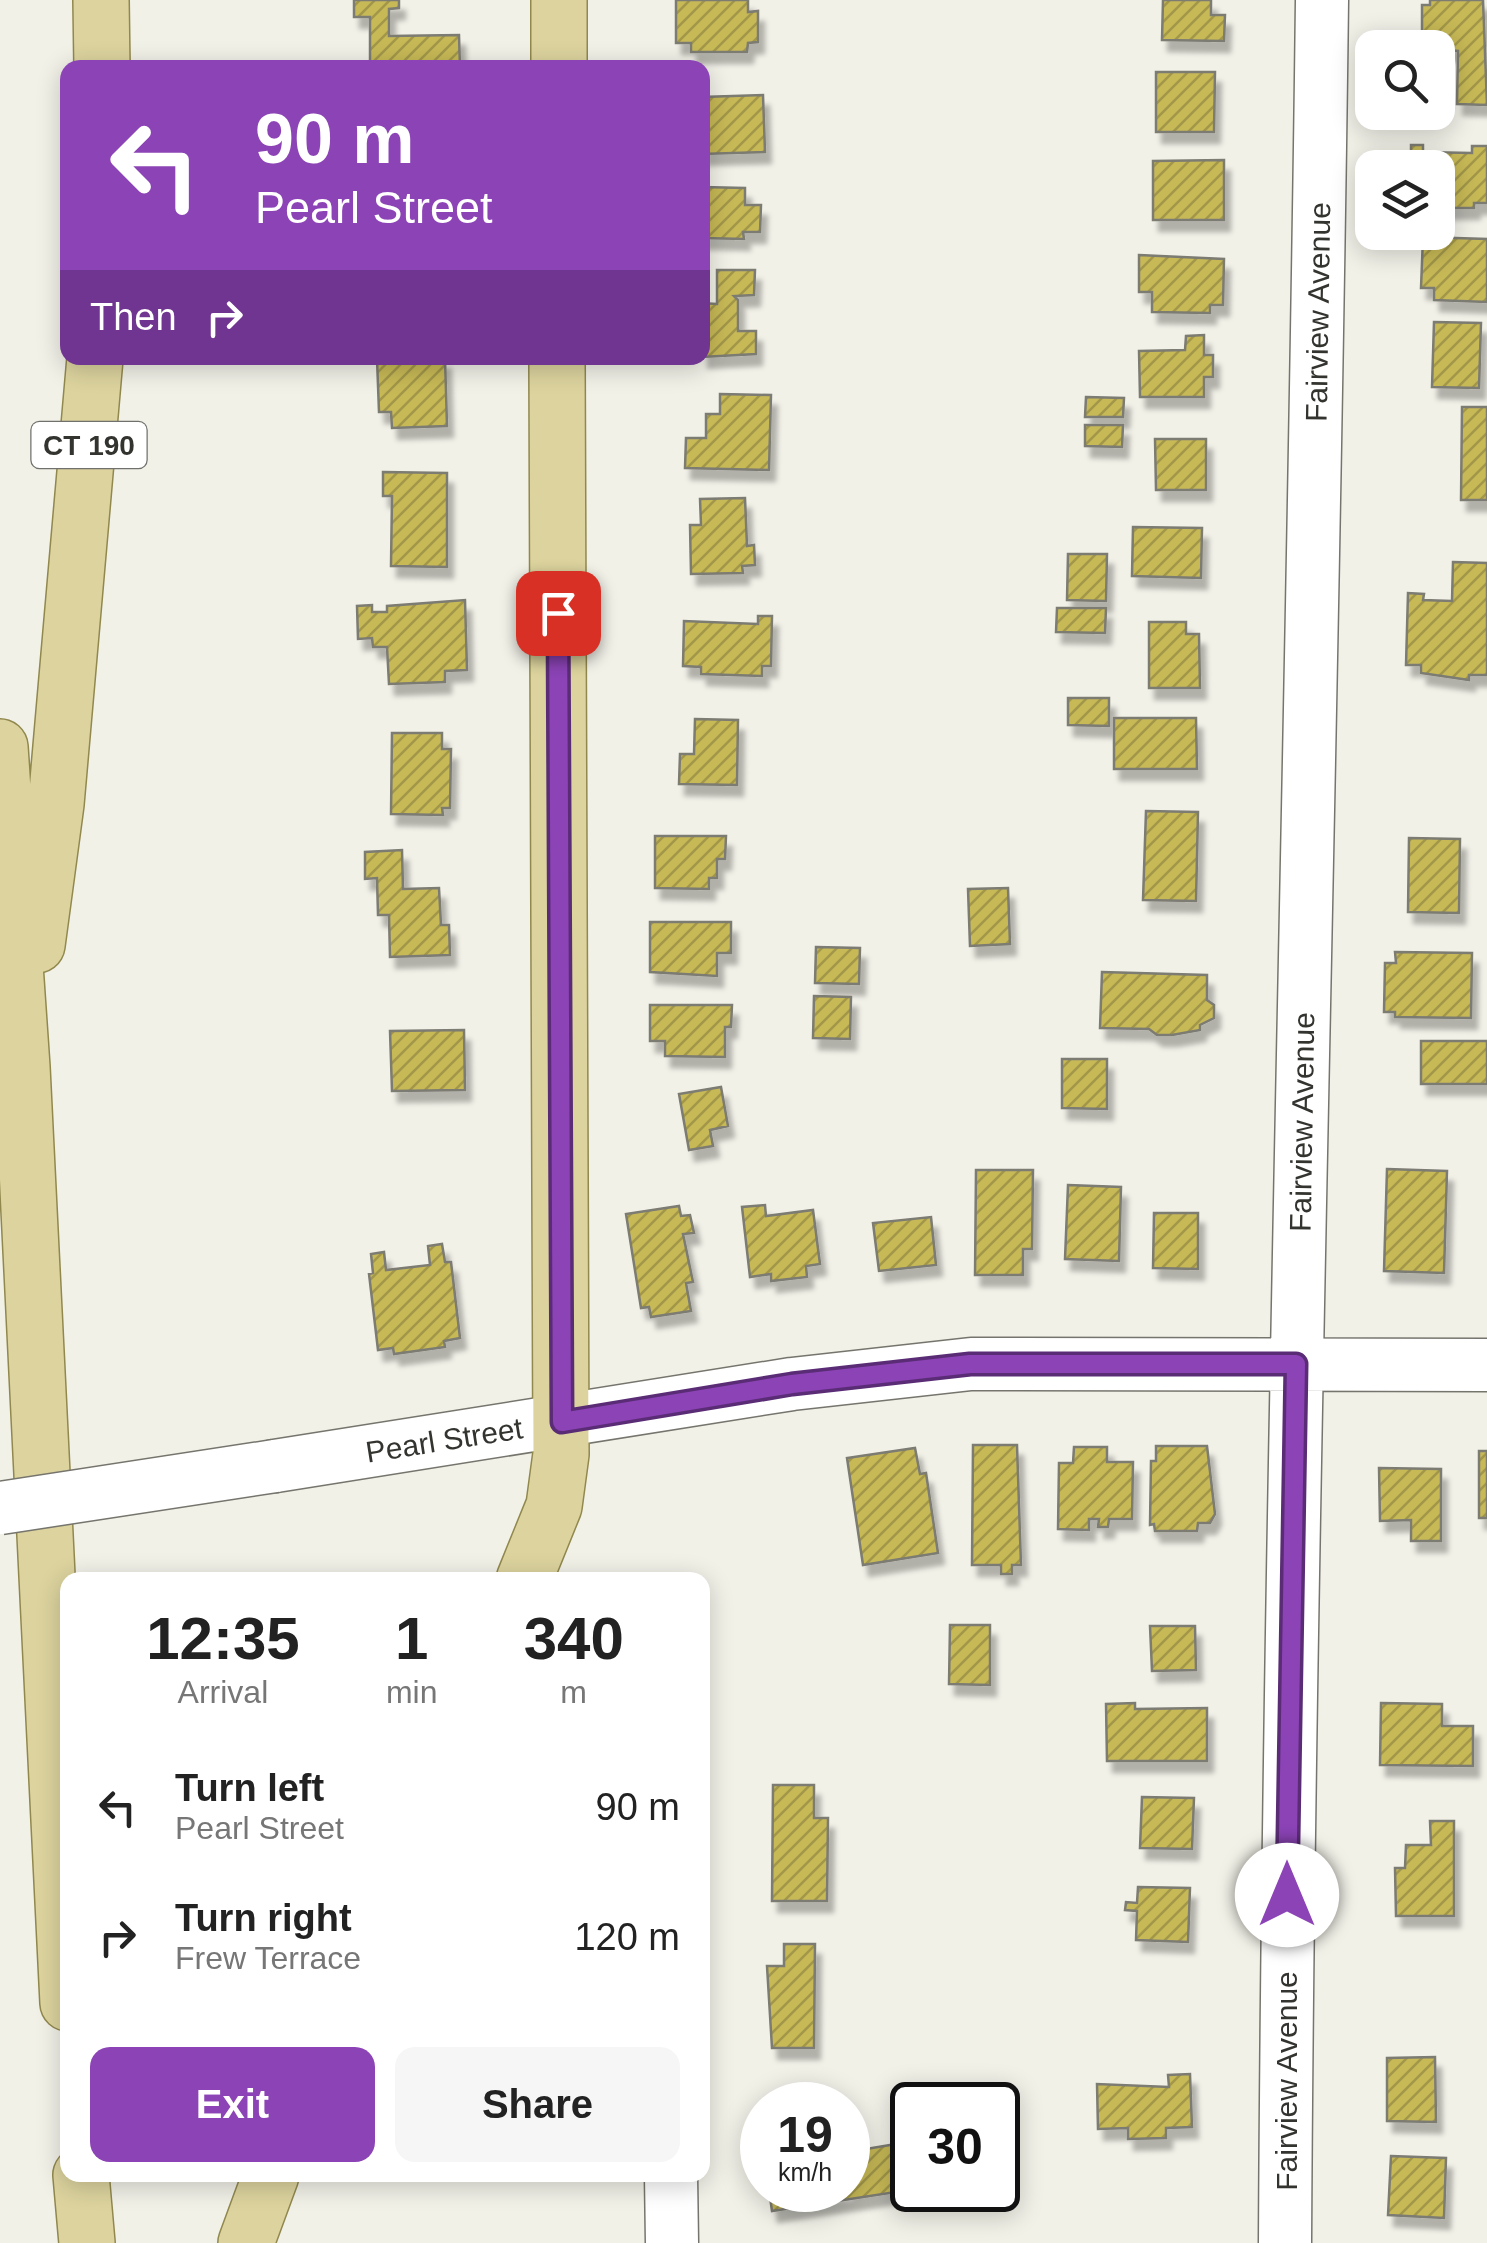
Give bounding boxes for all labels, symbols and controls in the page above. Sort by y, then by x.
map controls [1355,30,1455,250]
button: search [1355,30,1455,130]
icon: left [90,100,220,230]
text: 90 m [255,100,415,178]
button: layers [1355,150,1455,250]
text: Pearl Street [255,182,493,233]
street label: Fairview Avenue [1300,202,1336,422]
icon: right [197,290,252,345]
text: Then [90,296,177,338]
road number: CT 190 [32,422,146,468]
pin [516,571,601,656]
icon: arrive [531,586,586,641]
street label: Fairview Avenue [1284,1012,1320,1232]
street label: Pearl Street [363,1411,525,1469]
text: 12:35 [146,1605,300,1672]
text: 1 [395,1605,428,1672]
text: 340 [524,1605,624,1672]
text: Arrival [178,1674,268,1710]
text: min [386,1674,437,1710]
text: m [560,1674,587,1710]
text: Turn left [175,1767,324,1809]
icon: left [90,1780,145,1835]
text: 90 m [596,1786,680,1828]
text: Pearl Street [175,1810,344,1846]
position arrow [1235,1843,1339,1947]
text: Turn right [175,1897,352,1939]
icon: right [90,1910,145,1965]
text: 120 m [574,1916,680,1958]
text: Frew Terrace [175,1940,361,1976]
street label: Fairview Avenue [1270,1971,1303,2191]
button: Exit [90,2047,375,2162]
button: Share [395,2047,680,2162]
speed limit sign: 30 [890,2082,1020,2212]
text: 19 [777,2107,833,2163]
text: km/h [778,2158,832,2186]

